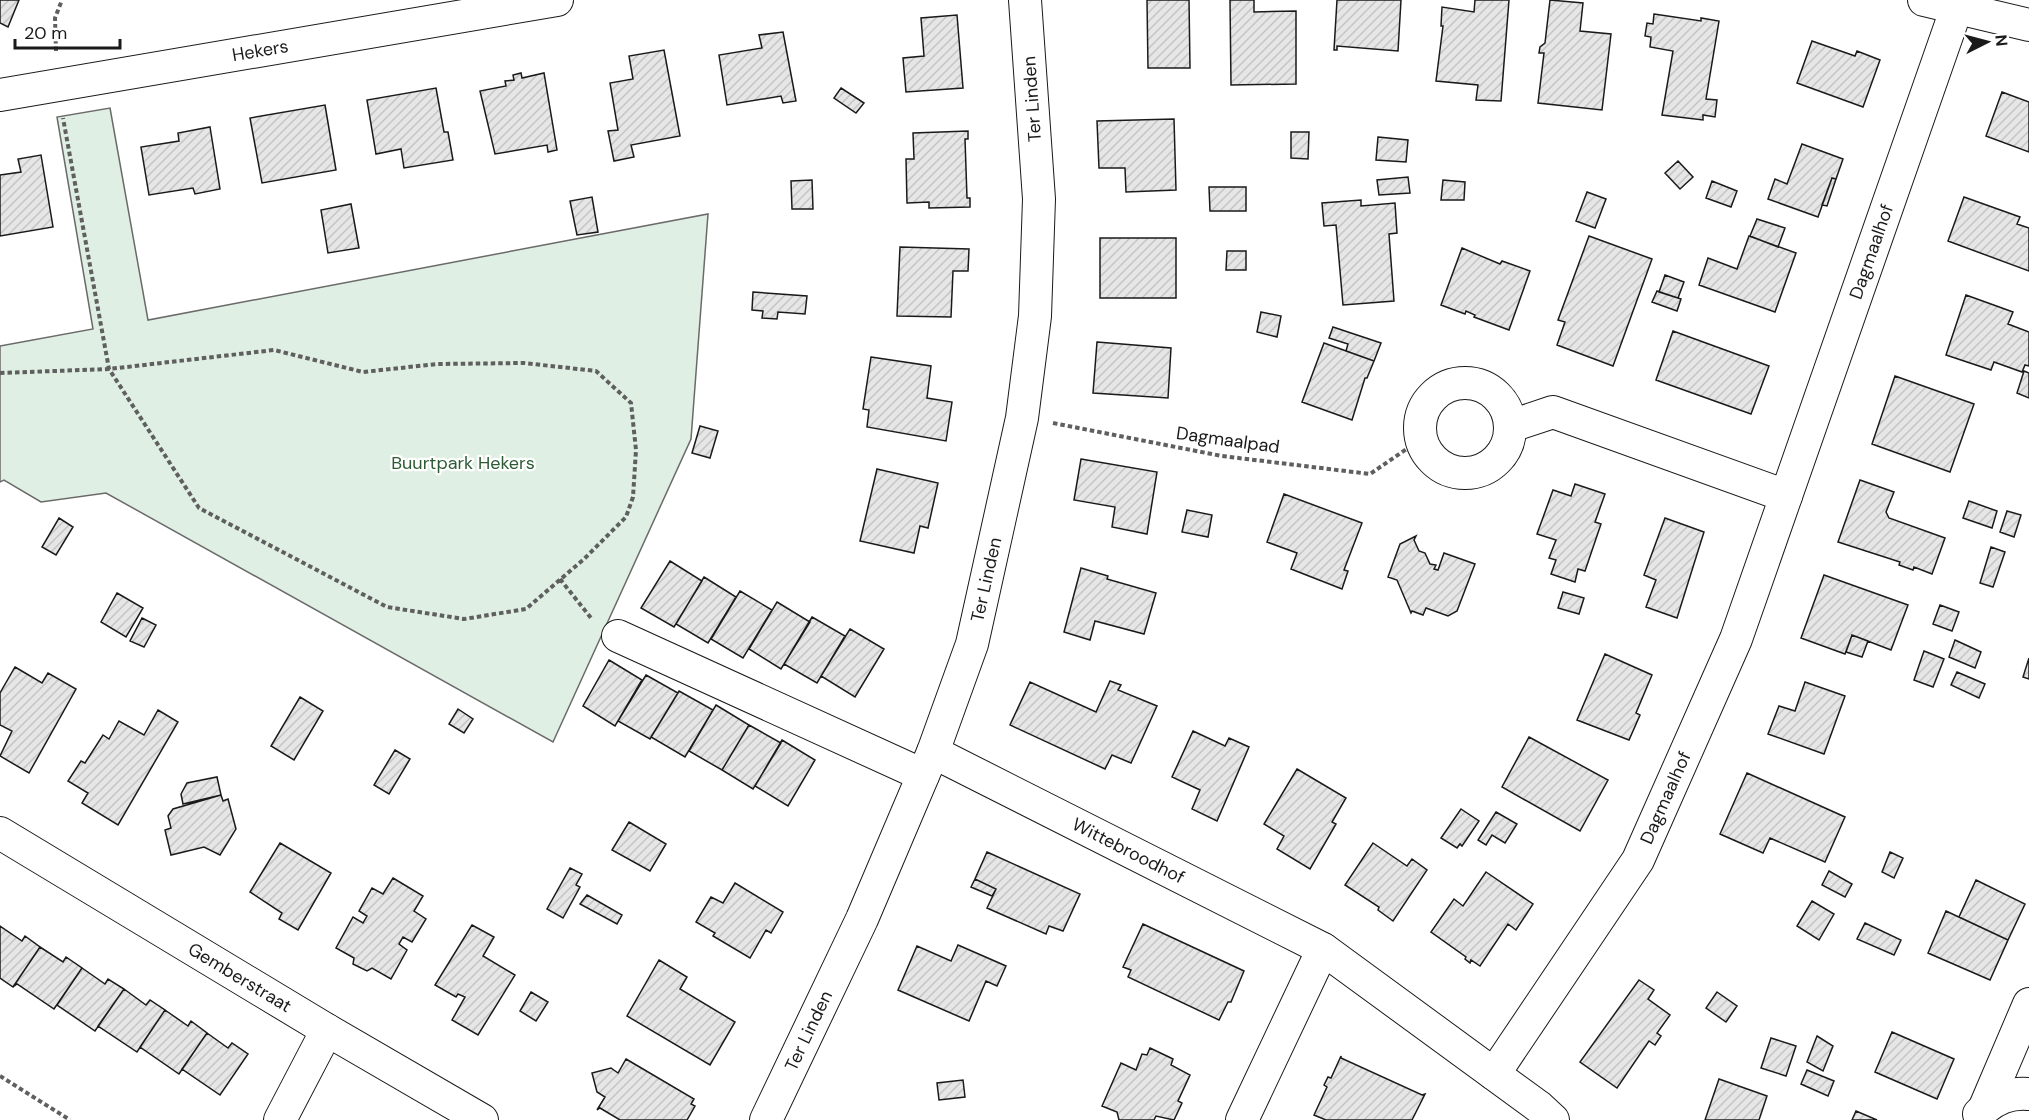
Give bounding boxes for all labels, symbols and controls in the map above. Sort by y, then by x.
scale bar [15,12,120,50]
north arrow [1957,12,2017,72]
text: 20 m [24,21,67,45]
street label: Hekers [230,34,290,67]
text: N [1990,34,2012,47]
street label: Ter Linden [1017,55,1047,143]
street label: Dagmaalhof [1844,201,1899,302]
street label: Dagmaalpad [1175,421,1281,459]
park label: Buurtpark Hekers [391,451,535,475]
street label: Ter Linden [965,535,1007,624]
street label: Dagmaalhof [1635,748,1697,848]
street label: Wittebroodhof [1068,812,1189,889]
street label: Gemberstraat [184,937,296,1018]
street label: Ter Linden [779,987,838,1075]

